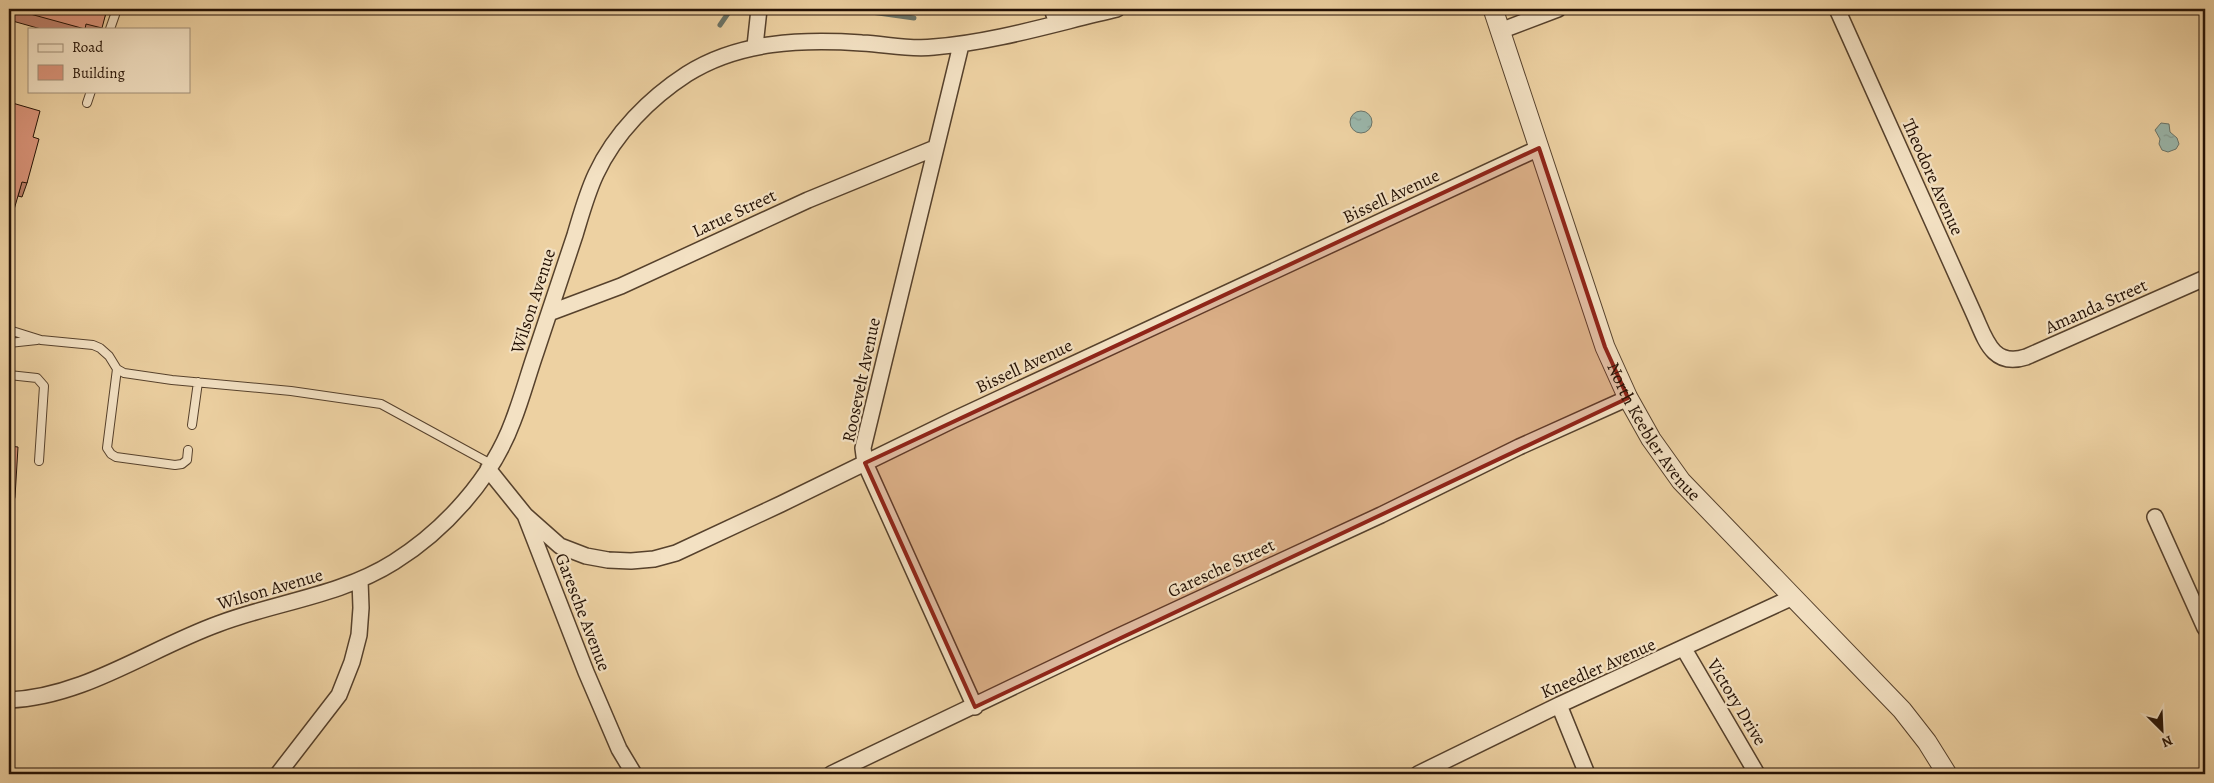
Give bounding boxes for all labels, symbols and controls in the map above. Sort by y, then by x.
legend [28,28,190,92]
text: Road [72,37,104,57]
text: Building [72,63,125,83]
street label: Theodore Avenue [1897,115,1969,239]
street label: Bissell Avenue [1339,163,1443,229]
street label: Larue Street [688,183,780,243]
street label: Wilson Avenue [504,246,561,357]
street label: Amanda Street [2040,273,2151,340]
street label: Roosevelt Avenue [836,315,886,445]
street label: Bissell Avenue [972,333,1076,399]
street label: North Keebler Avenue [1601,358,1706,506]
street label: Garesche Street [1164,533,1278,603]
street label: Garesche Avenue [549,549,617,675]
street label: Wilson Avenue [213,562,326,616]
street label: Kneedler Avenue [1537,632,1659,704]
street label: Victory Drive [1701,653,1772,750]
north arrow [2136,706,2186,756]
text: N [2159,731,2176,752]

